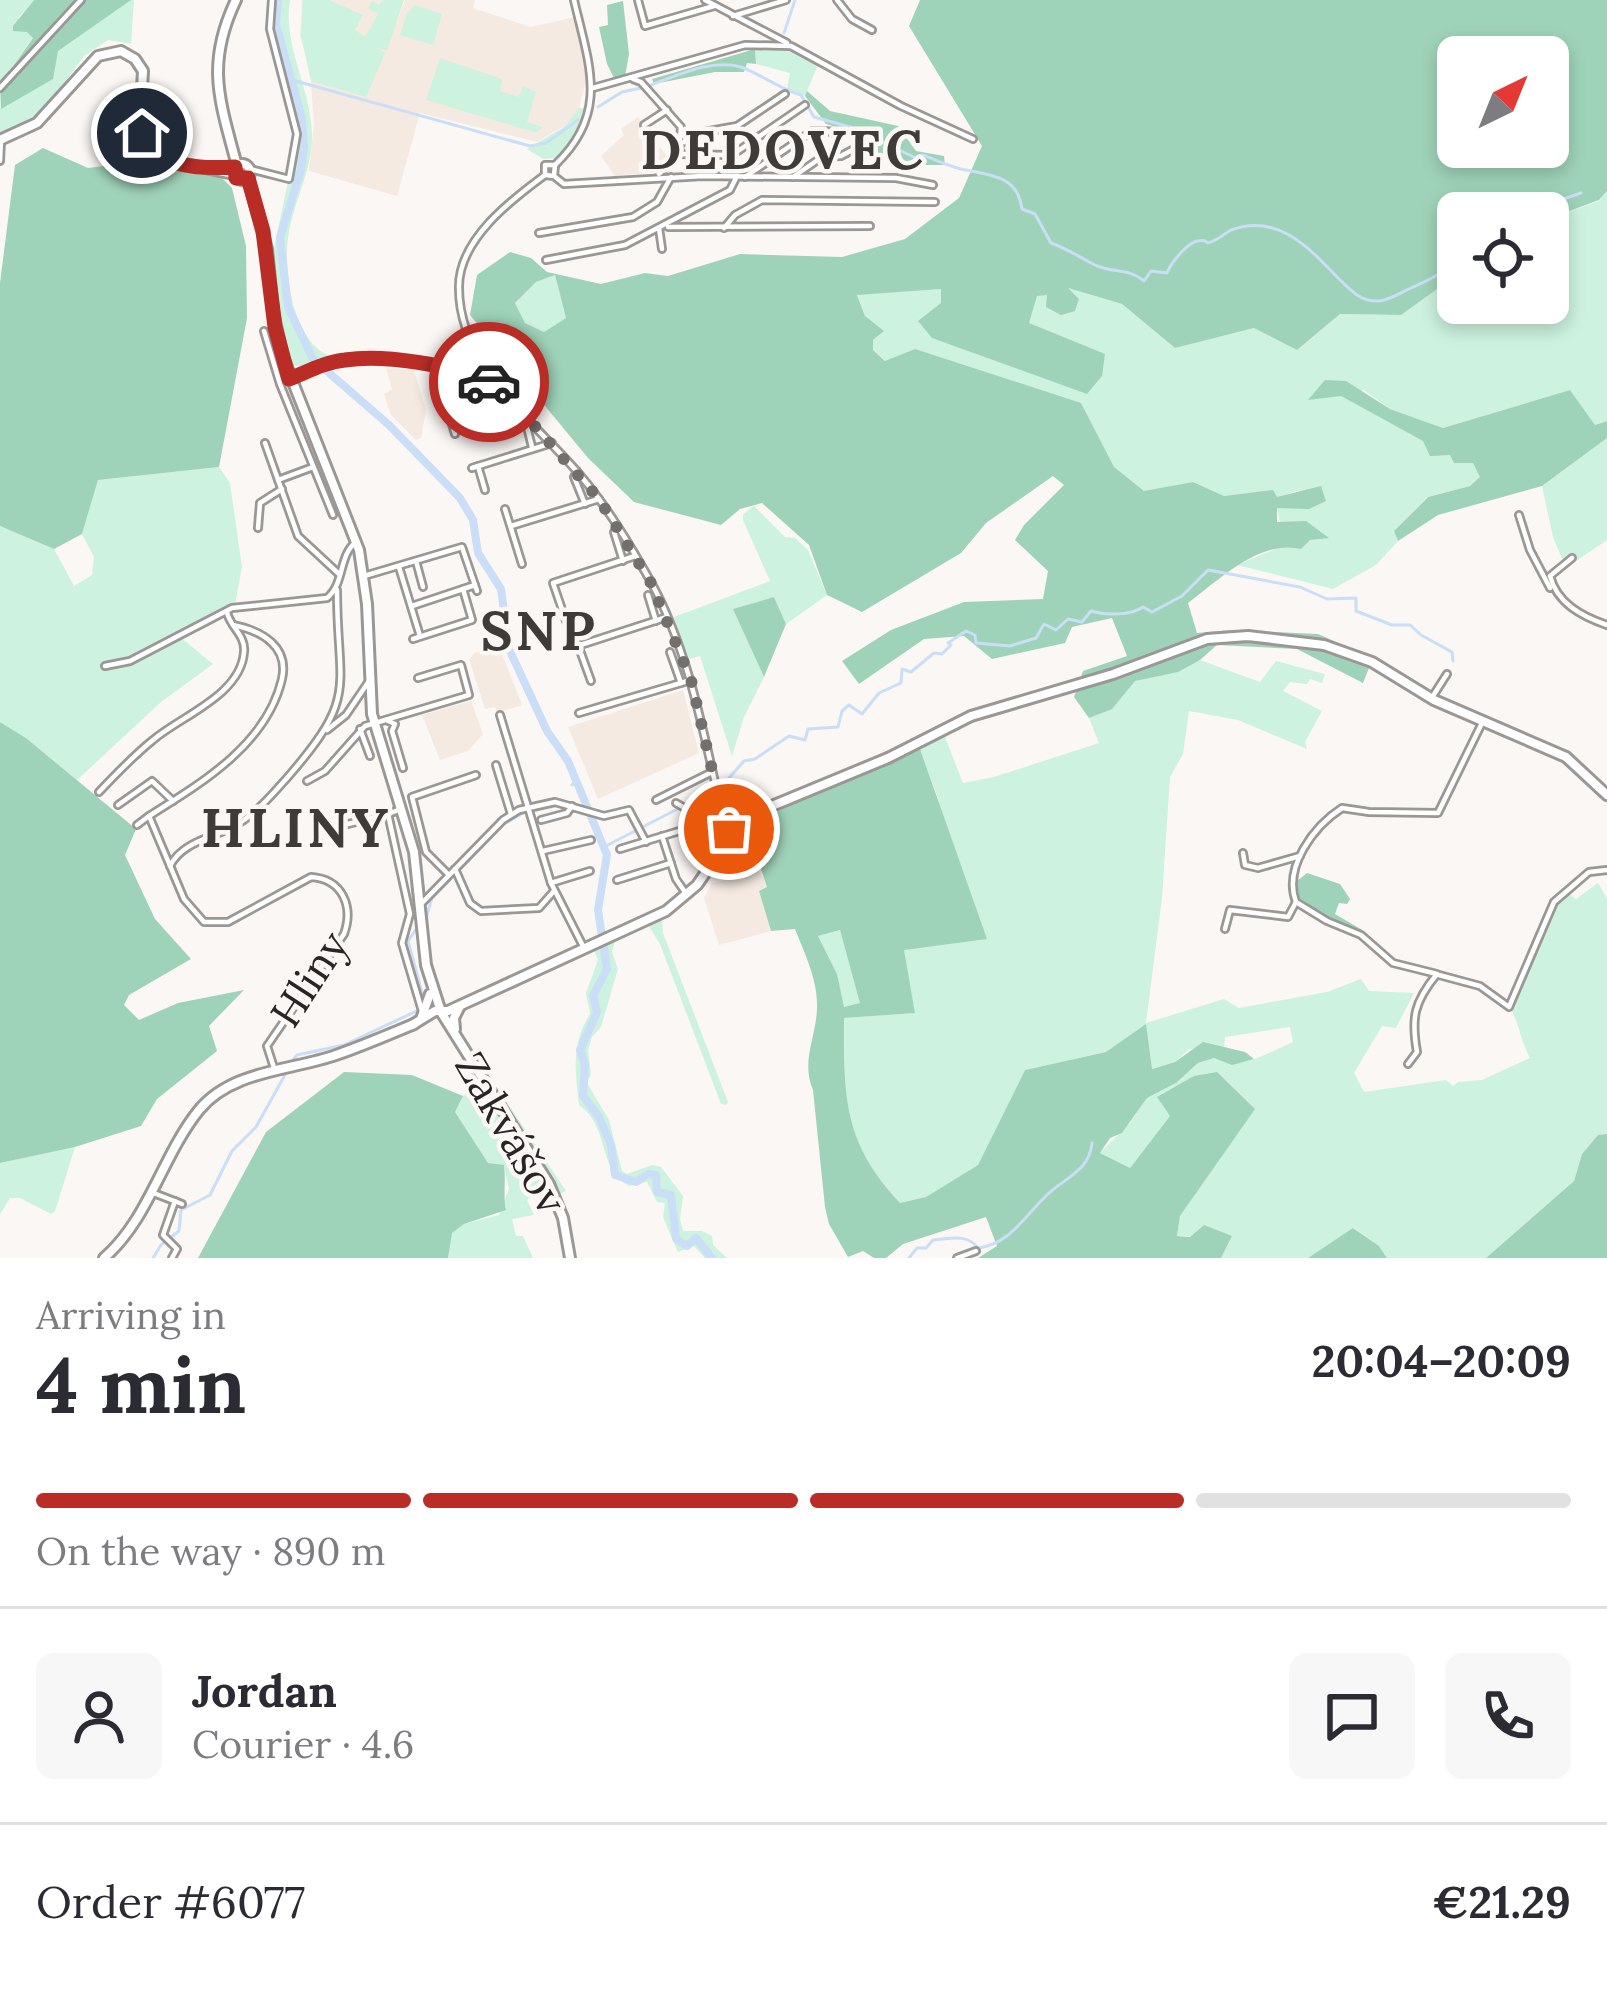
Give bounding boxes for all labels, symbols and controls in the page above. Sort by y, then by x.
north arrow [1437,36,1569,168]
map controls [1437,36,1569,324]
pin [91,82,193,184]
icon: home [109,100,175,166]
district label: DEDOVEC [640,115,926,184]
button: locate [1437,192,1569,324]
courier [429,322,549,442]
icon: car [456,349,522,415]
district label: SNP [480,596,598,665]
pin [678,778,780,880]
district label: HLINY [201,793,391,862]
icon: bag [696,796,762,862]
street label: Hliny [258,920,360,1037]
street label: Zakvášov [443,1043,579,1224]
text: Arriving in [36,1290,226,1340]
text: 20:04–20:09 [1311,1332,1571,1389]
text: 4 min [36,1335,246,1434]
text: On the way · 890 m [36,1526,386,1576]
button: person [36,1653,162,1779]
button: chat [1289,1653,1415,1779]
button: phone [1445,1653,1571,1779]
text: Jordan [192,1662,337,1719]
text: Courier · 4.6 [192,1719,414,1769]
text: Order #6077 [36,1873,305,1930]
text: €21.29 [1432,1873,1571,1930]

